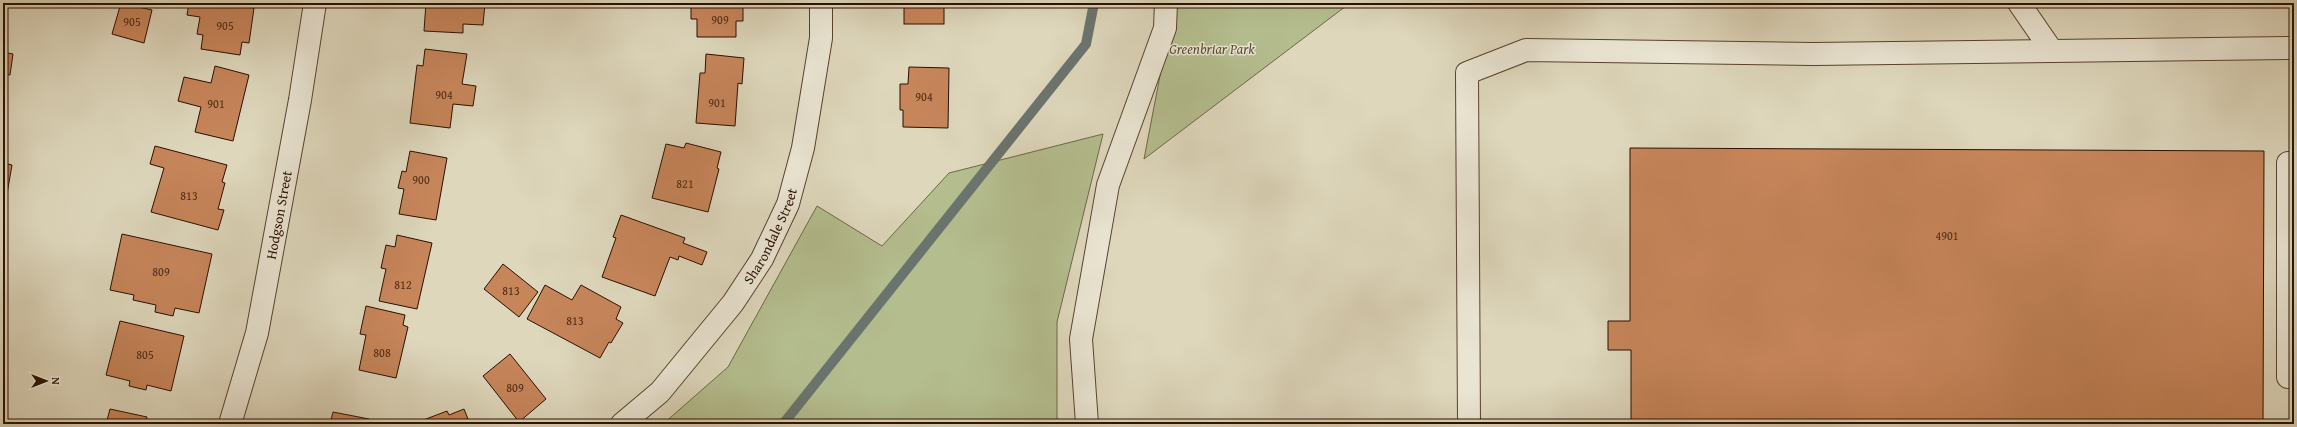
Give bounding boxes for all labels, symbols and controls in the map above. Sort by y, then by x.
house number: 909 [711,11,729,28]
house number: 905 [123,13,141,30]
house number: 905 [216,17,234,34]
park label: Greenbriar Park [1169,39,1255,59]
house number: 904 [435,86,453,103]
house number: 904 [915,88,933,105]
house number: 901 [708,94,726,111]
house number: 901 [207,95,225,112]
street label: Hodgson Street [261,169,297,261]
house number: 900 [412,171,430,188]
house number: 821 [676,175,694,192]
street label: Sharondale Street [738,186,802,288]
house number: 813 [180,187,198,204]
house number: 4901 [1935,227,1959,244]
house number: 809 [152,263,170,280]
house number: 812 [394,276,412,293]
house number: 813 [502,282,520,299]
house number: 813 [566,312,584,329]
house number: 808 [373,344,391,361]
house number: 805 [136,346,154,363]
north arrow [26,361,66,401]
text: N [48,377,64,385]
house number: 809 [506,379,524,396]

